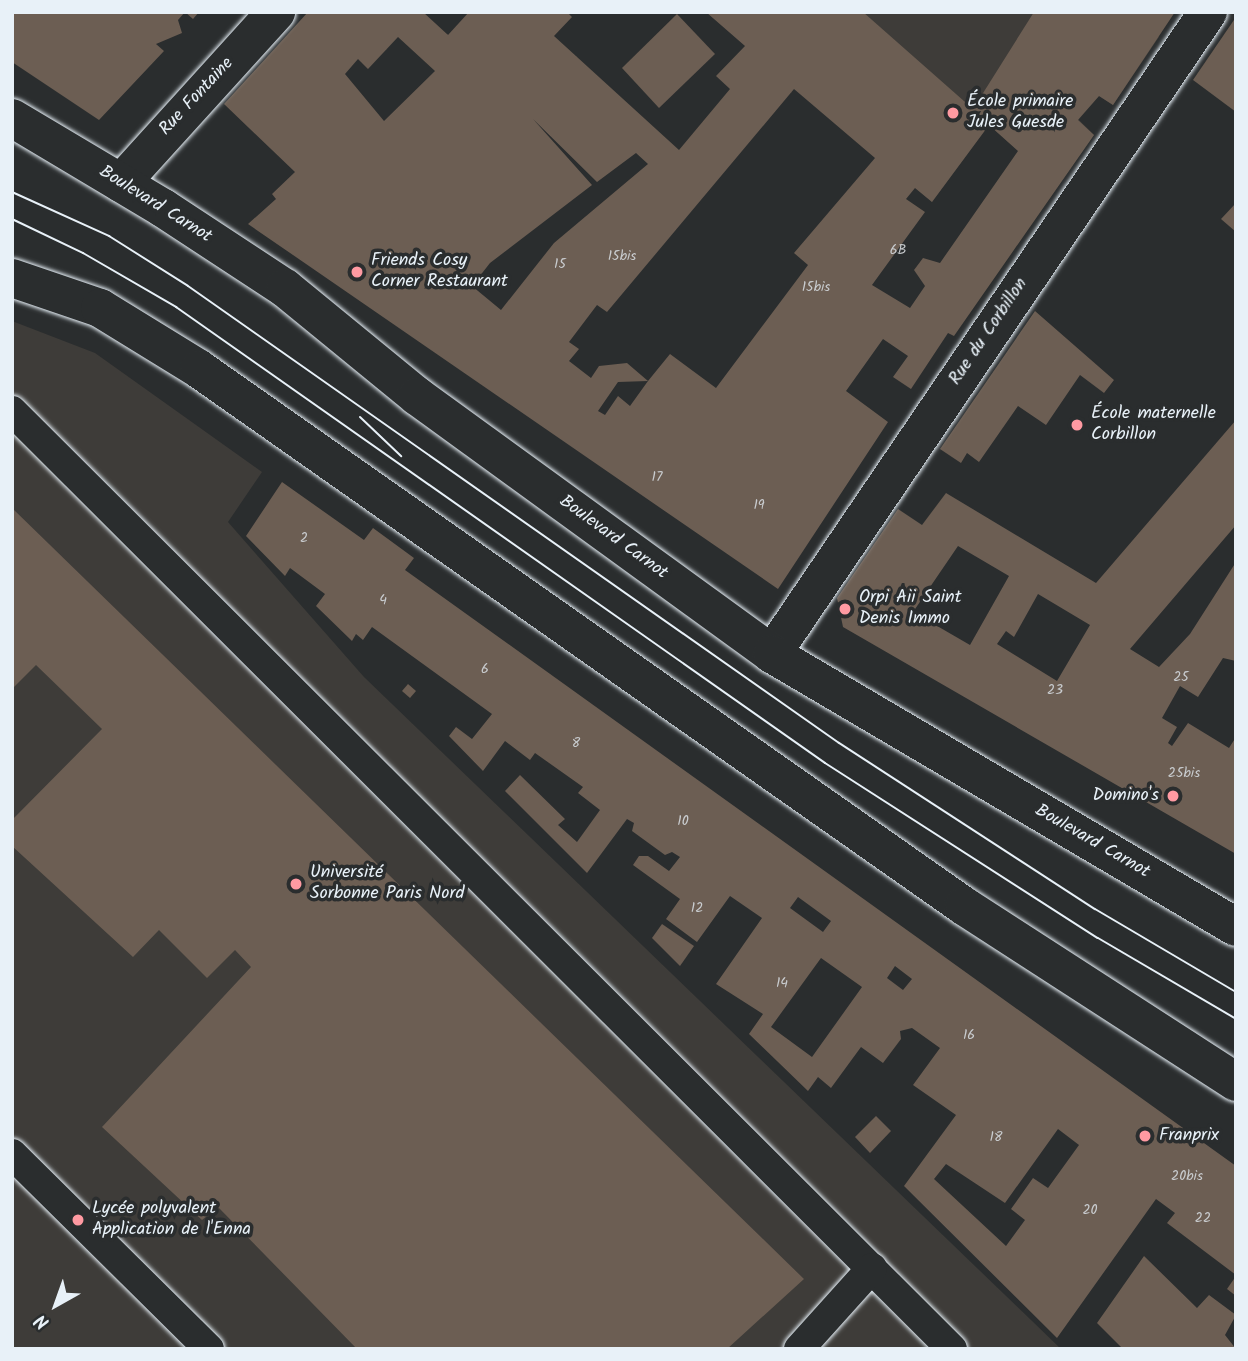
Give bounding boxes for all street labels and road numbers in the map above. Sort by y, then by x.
street label: Rue Fontaine [155,53,239,141]
street label: Boulevard Carnot [95,162,215,248]
street label: Rue du Corbillon [945,274,1033,390]
street label: Boulevard Carnot [555,491,671,585]
street label: Boulevard Carnot [1031,800,1153,884]

